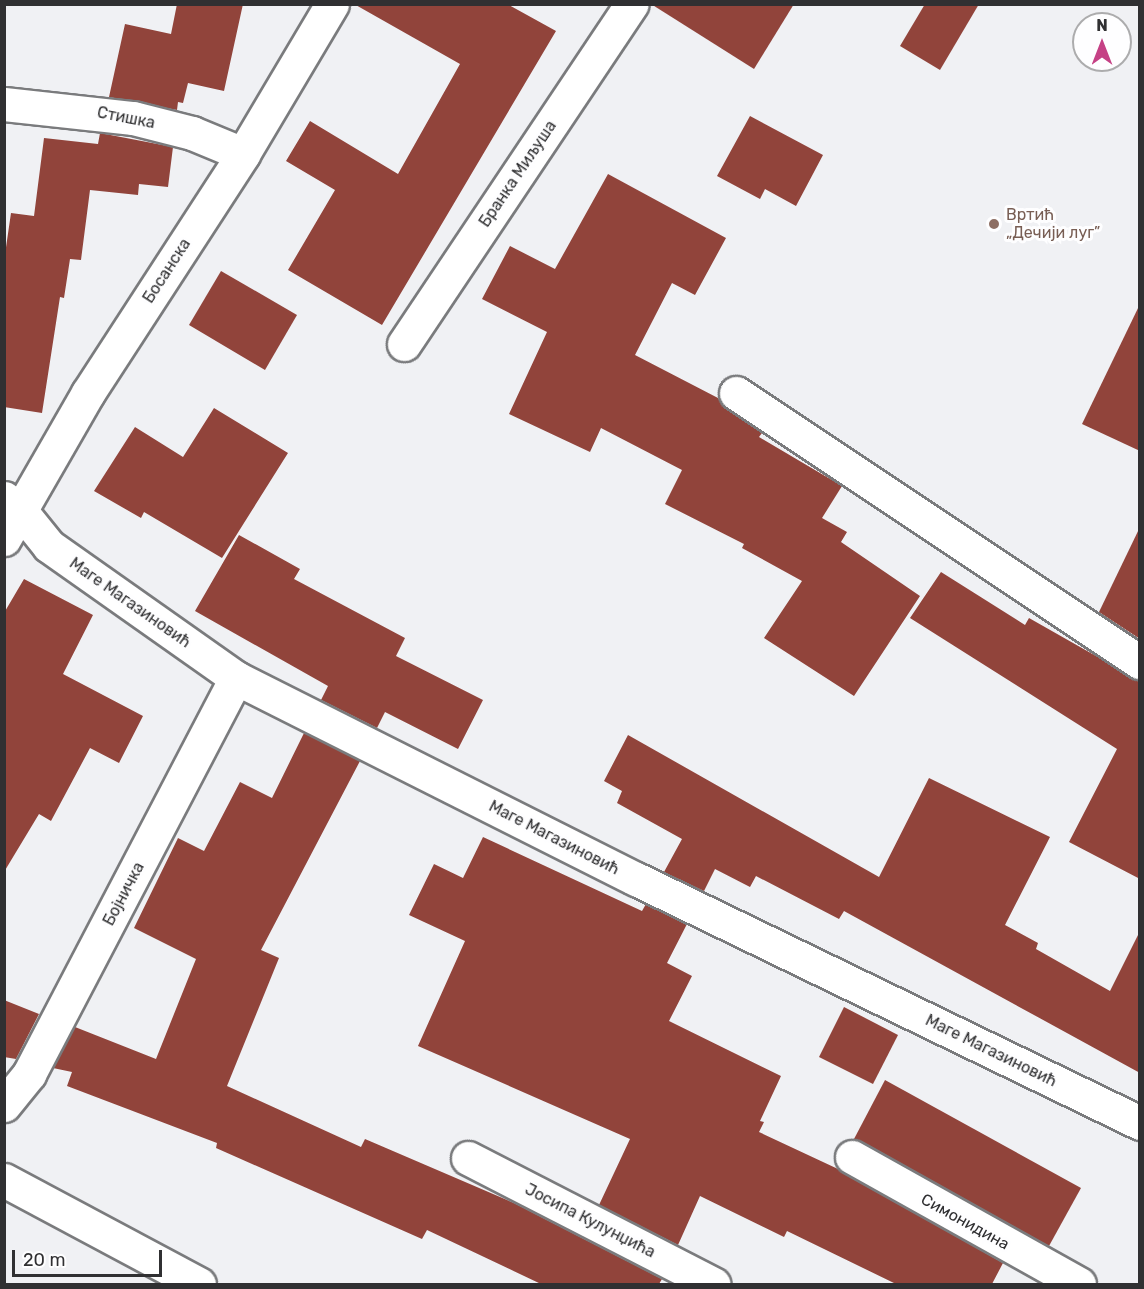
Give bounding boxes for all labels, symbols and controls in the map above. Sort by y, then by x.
north arrow [1072,12,1132,72]
text: N [1096,16,1108,35]
street label: Стишка [95,103,157,133]
street label: Бранка Миљуша [475,117,561,231]
place label: Вртић „Дечији луг” [1006,205,1100,243]
marker: Вртић „Дечији луг” [987,217,1001,231]
street label: Босанска [139,235,195,307]
street label: Маге Магазиновић [66,554,194,652]
street label: Маге Магазиновић [486,797,622,879]
street label: Бојничка [99,859,149,929]
street label: Маге Магазиновић [922,1011,1060,1091]
street label: Јосипа Кулунџића [522,1180,658,1262]
street label: Симонидина [918,1190,1012,1254]
scale bar [15,1238,165,1276]
text: 20 m [23,1249,65,1271]

